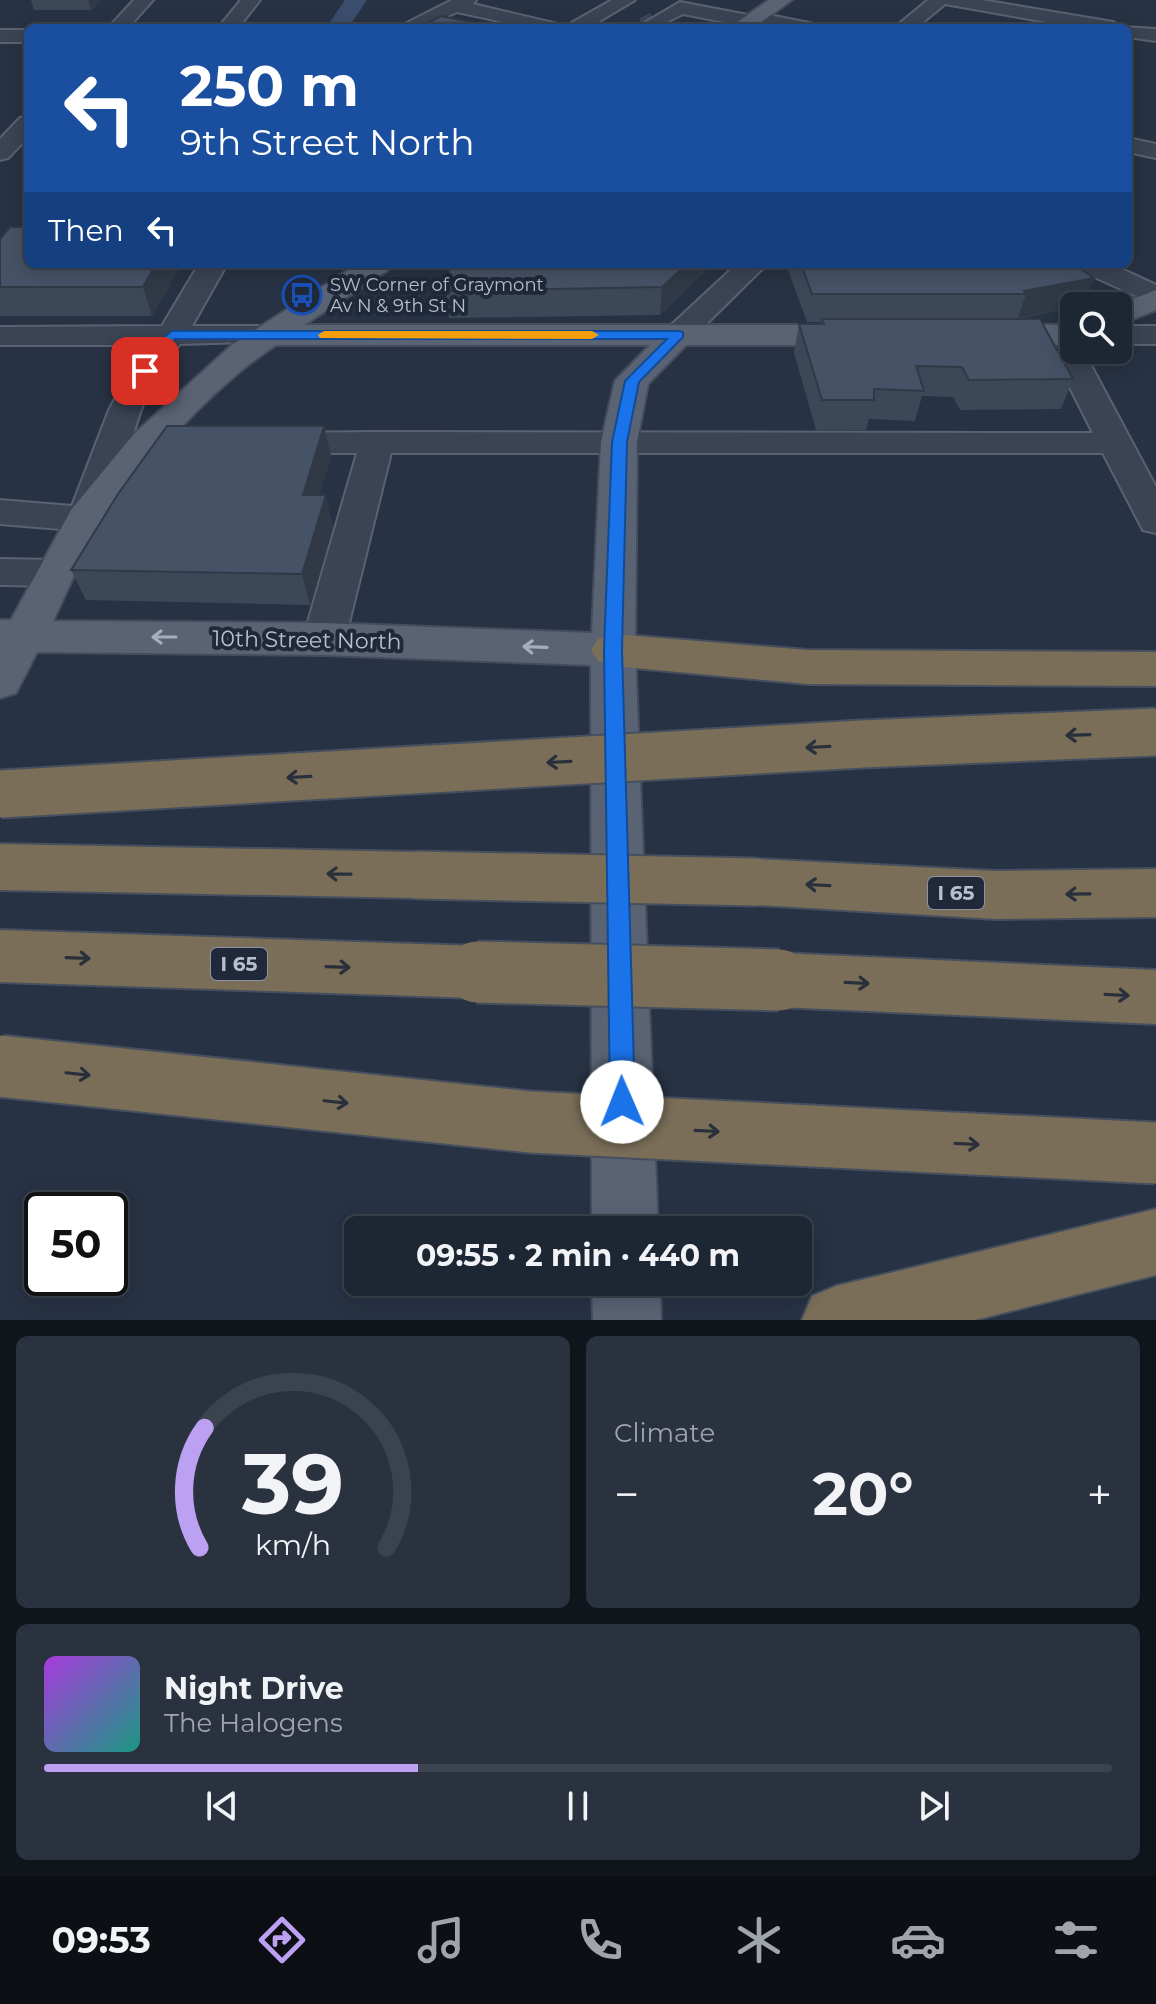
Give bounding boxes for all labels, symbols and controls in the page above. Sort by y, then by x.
text: 250 m [180,52,359,120]
icon: left [48,56,152,160]
text: 9th Street North [180,120,475,164]
icon: left [140,208,184,252]
text: Then [48,212,124,249]
bus stop icon: SW Corner of Graymont Av N & 9th St N [281,274,323,316]
place label: SW Corner of Graymont Av N & 9th St N [330,274,544,317]
map controls [1060,292,1132,364]
button: search [1060,292,1132,364]
pin [111,337,179,405]
icon: arrive [123,349,167,393]
street label: 10th Street North [212,625,402,655]
one-way arrow [151,630,178,645]
one-way arrow [522,640,549,655]
one-way arrow [1065,727,1092,742]
one-way arrow [805,739,832,754]
one-way arrow [546,754,573,769]
one-way arrow [286,770,313,785]
one-way arrow [326,866,353,881]
one-way arrow [805,877,832,892]
road number: I 65 [928,877,984,909]
one-way arrow [1065,886,1092,902]
road number: I 65 [211,948,267,980]
one-way arrow [64,951,91,966]
one-way arrow [324,960,351,975]
one-way arrow [843,976,870,991]
one-way arrow [1103,988,1130,1003]
position arrow [580,1060,664,1144]
one-way arrow [64,1067,90,1082]
one-way arrow [322,1094,349,1109]
one-way arrow [693,1124,720,1139]
one-way arrow [953,1136,980,1151]
speed limit sign: 50 [24,1192,128,1296]
text: 09:55 · 2 min · 440 m [416,1237,740,1274]
text: Climate [614,1417,715,1449]
text: 39 [241,1433,344,1535]
text: 20° [812,1457,914,1530]
text: − [614,1467,639,1521]
text: + [1087,1467,1112,1521]
text: km/h [255,1527,331,1562]
text: Night Drive [164,1670,344,1707]
text: The Halogens [164,1707,343,1739]
icon: previous [200,1784,244,1828]
icon: pause [556,1784,600,1828]
icon: next [912,1784,956,1828]
icon: directions [254,1912,310,1968]
icon: music [413,1912,469,1968]
icon: phone [572,1912,628,1968]
icon: climate [731,1912,787,1968]
icon: car [890,1912,946,1968]
icon: filters [1048,1912,1104,1968]
text: 09:53 [51,1918,151,1962]

